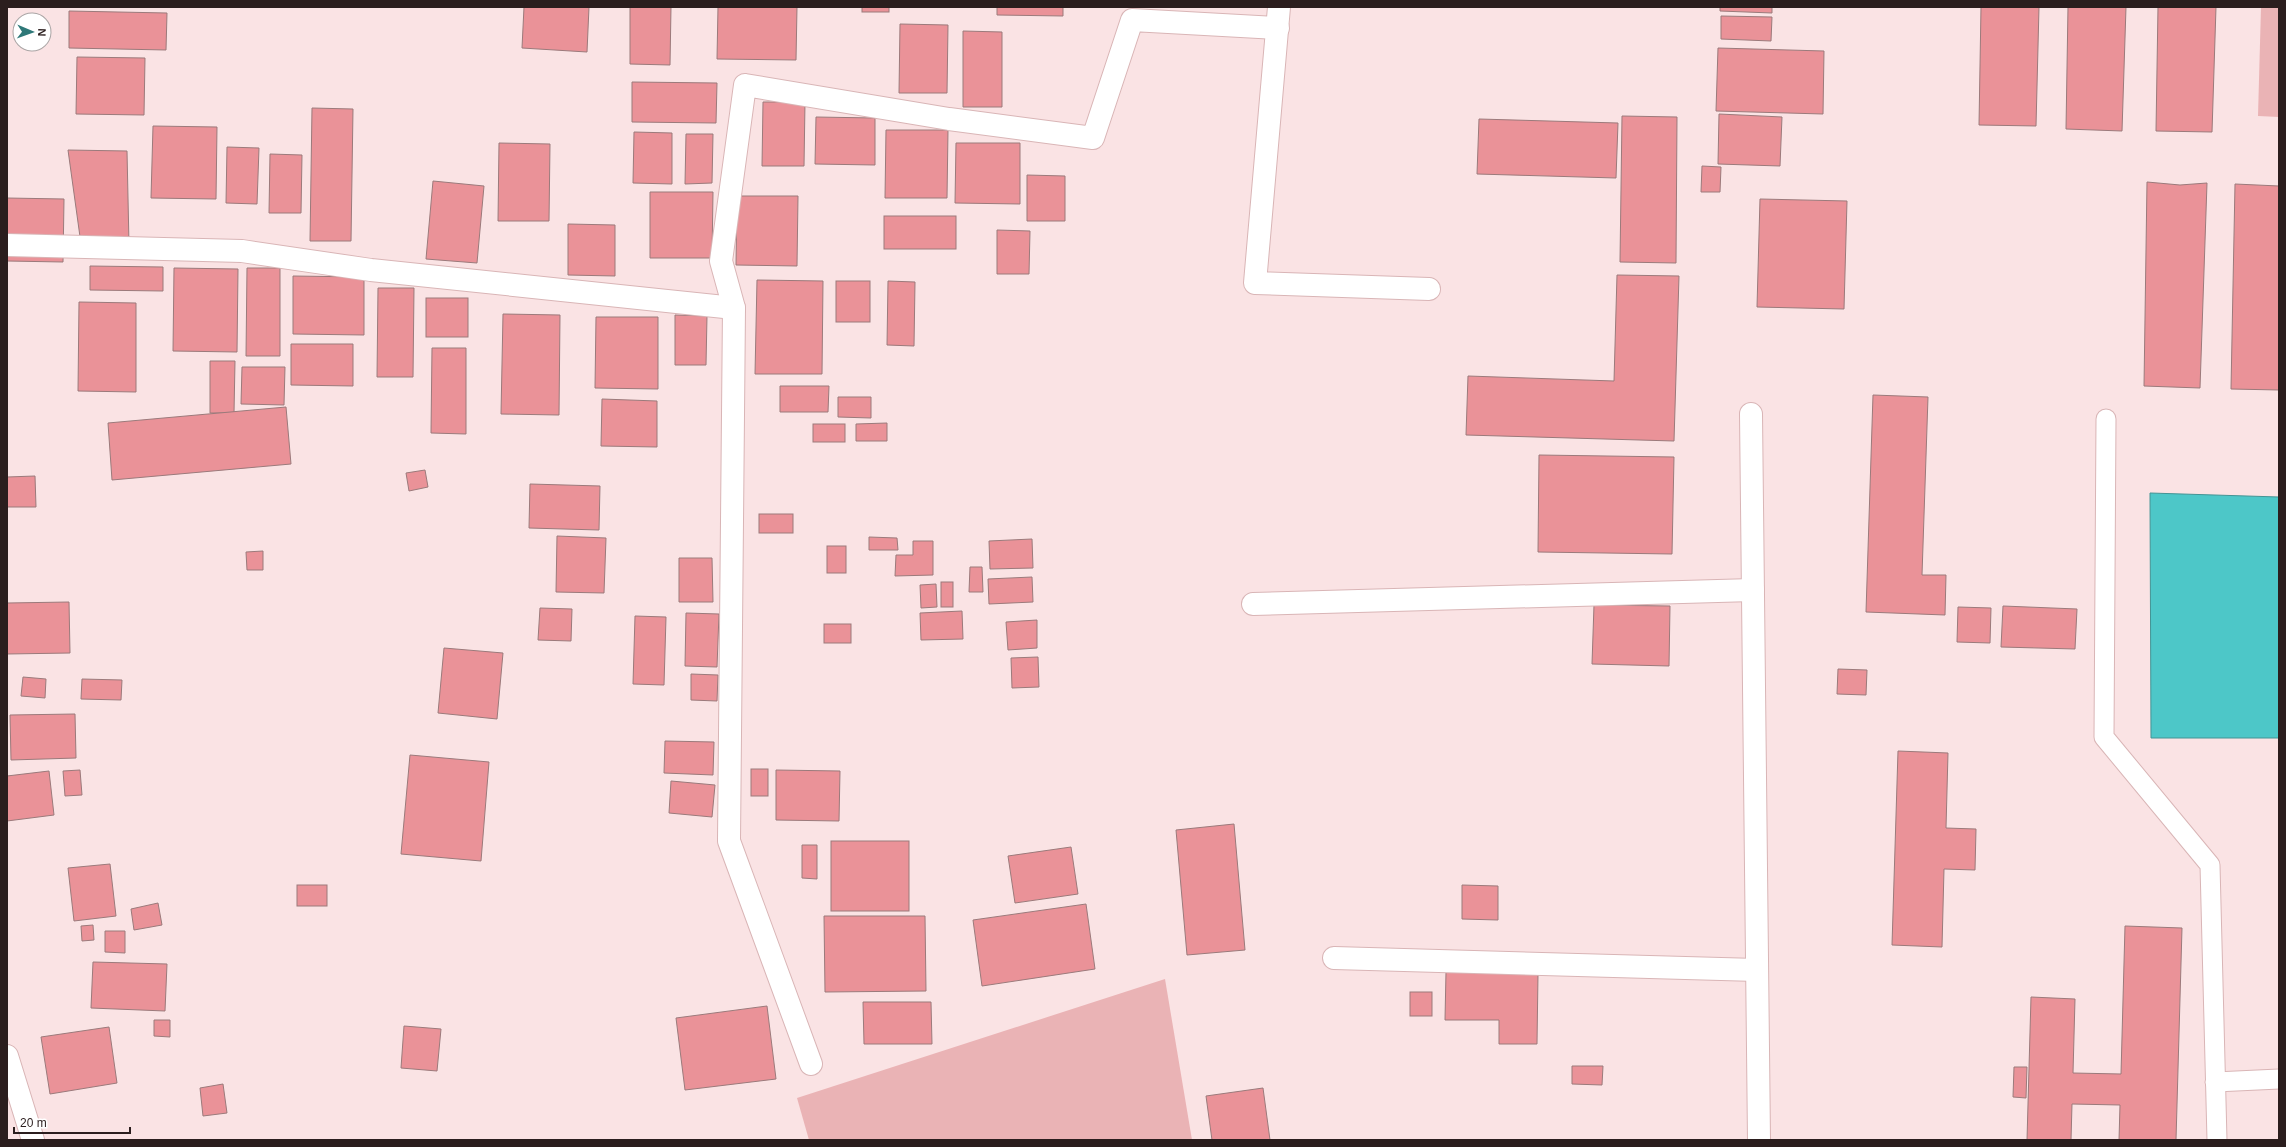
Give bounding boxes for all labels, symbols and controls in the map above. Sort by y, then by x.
north arrow [12,12,52,52]
text: N [36,28,48,37]
scale bar [14,1109,130,1135]
text: 20 m [20,1116,47,1130]

